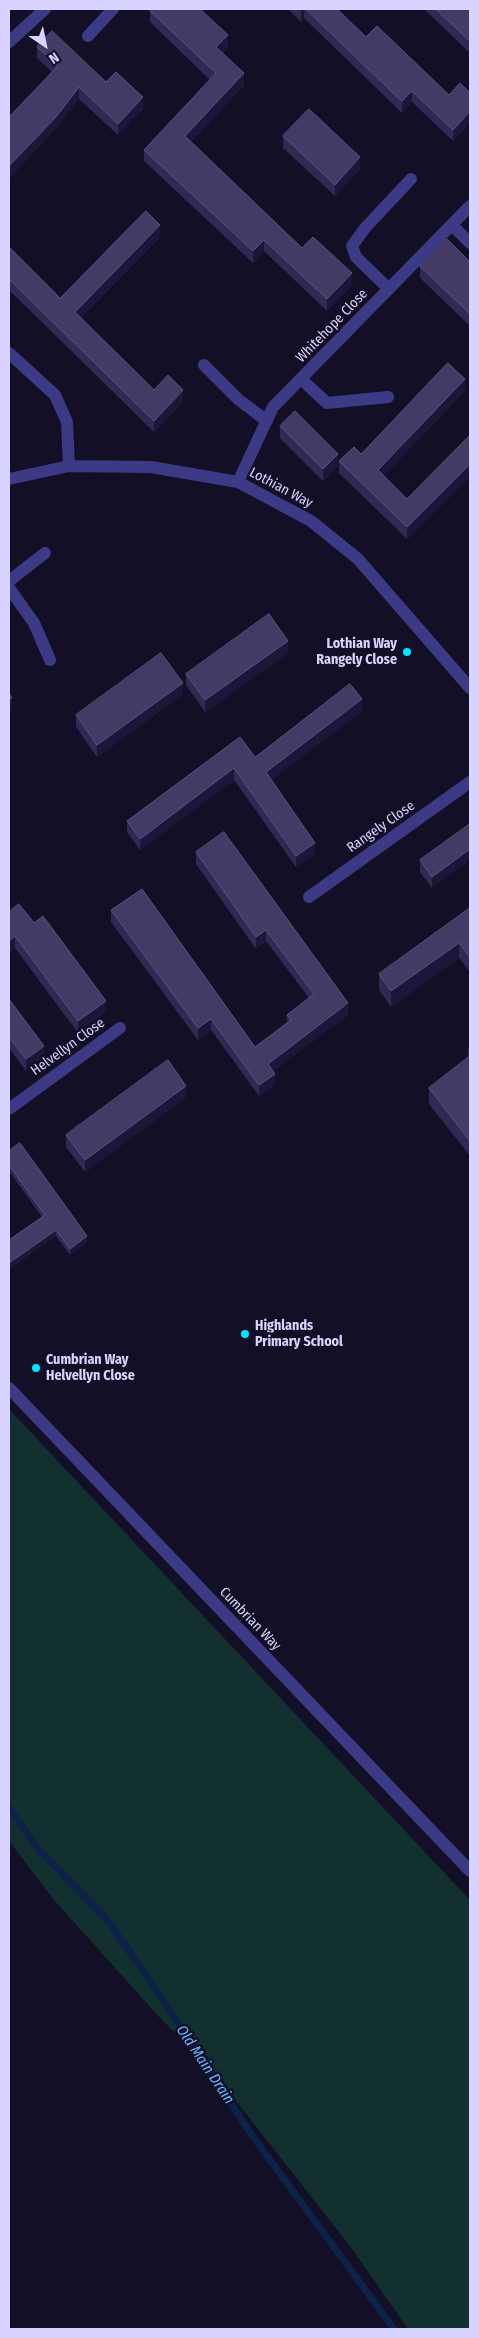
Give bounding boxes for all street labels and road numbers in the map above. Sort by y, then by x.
street label: Whitehope Close [293,286,371,366]
street label: Lothian Way [246,464,316,512]
street label: Rangely Close [344,797,418,857]
street label: Helvellyn Close [28,1015,108,1079]
street label: Cumbrian Way [216,1584,284,1654]

